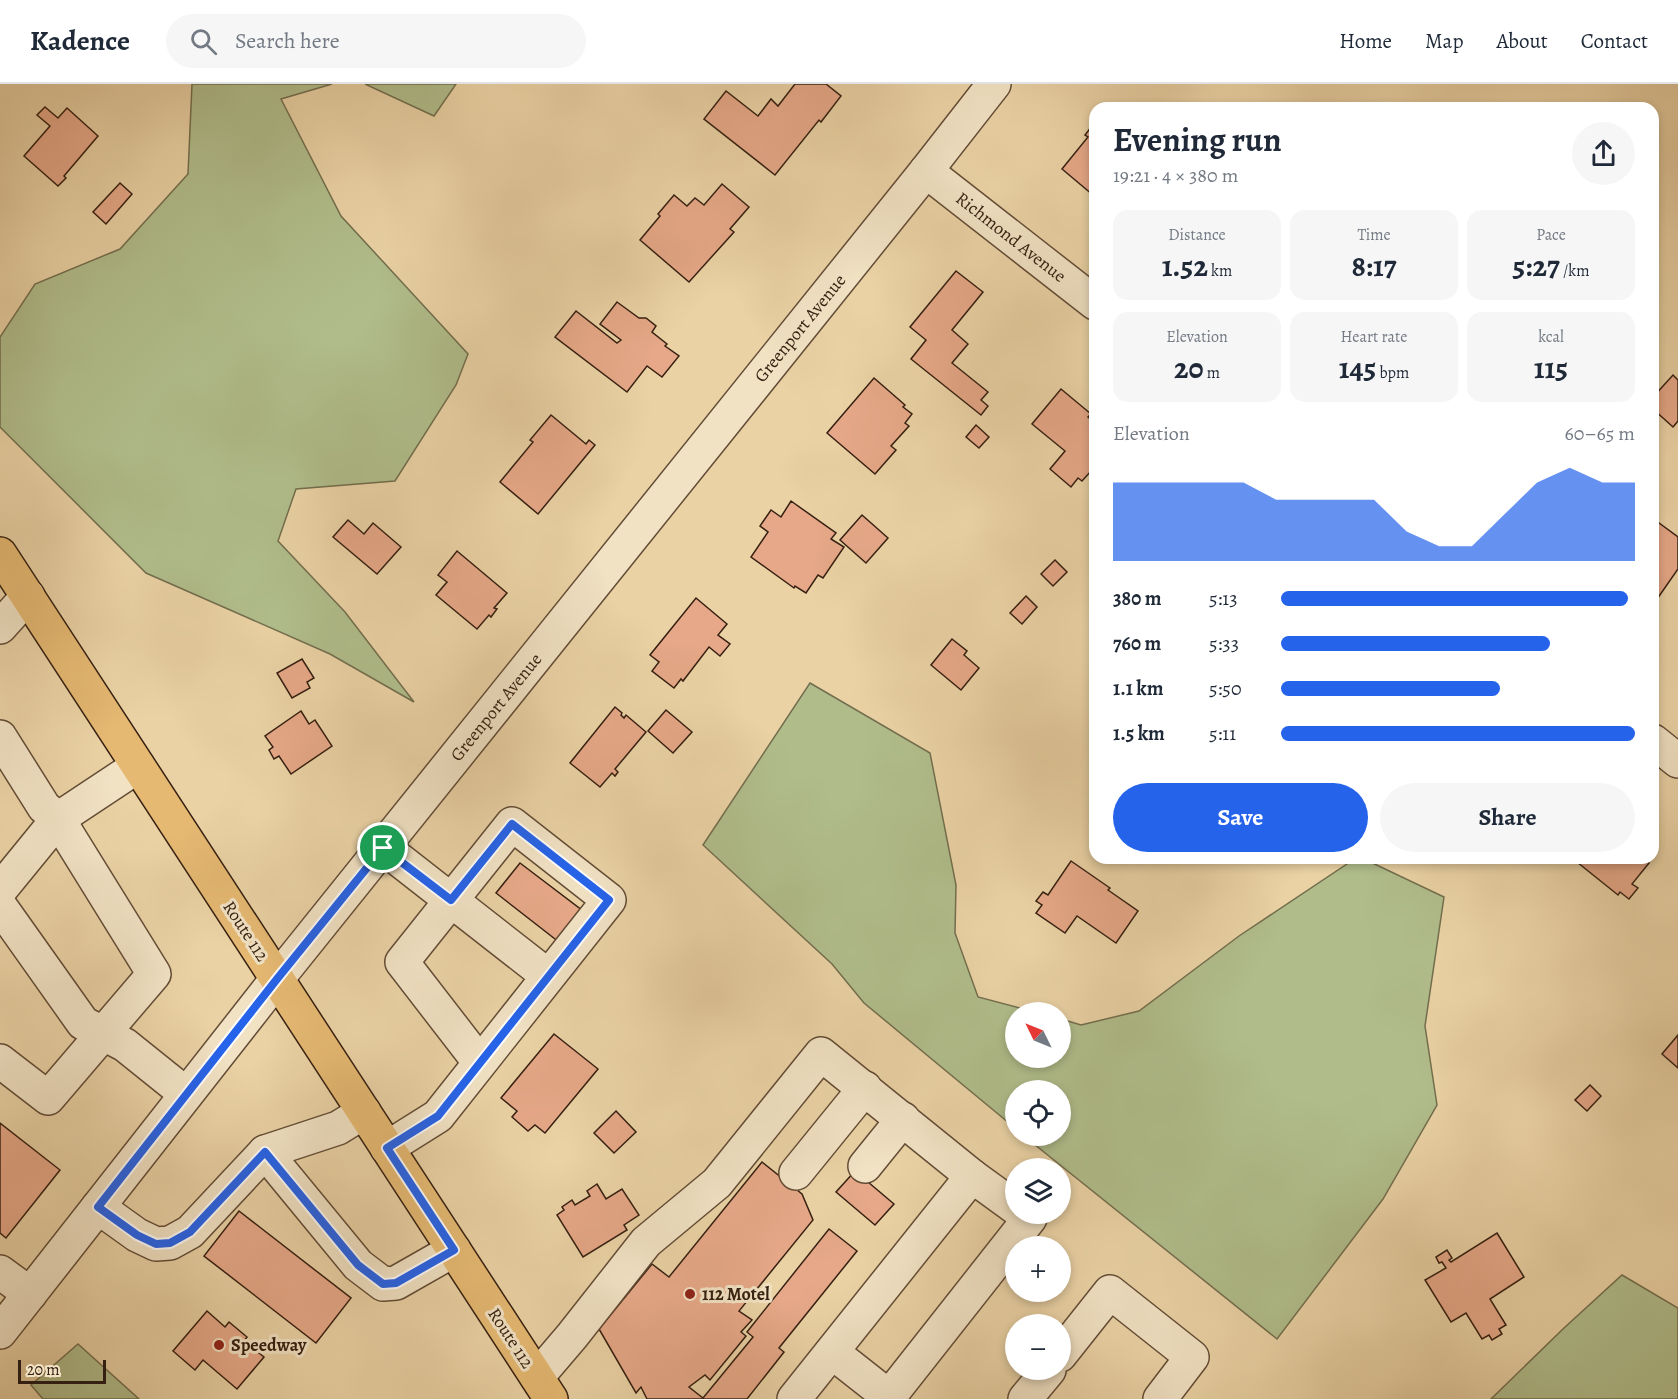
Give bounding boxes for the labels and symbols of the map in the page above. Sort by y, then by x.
street label: Richmond Avenue [951,186,1071,288]
street label: Greenport Avenue [749,269,851,387]
street label: Greenport Avenue [445,648,547,766]
pin [357,822,408,873]
street label: Route 112 [218,896,275,966]
north arrow [1005,1002,1071,1068]
place label: 112 Motel [702,1282,770,1306]
marker: 112 Motel [683,1287,697,1301]
street label: Route 112 [483,1303,540,1373]
place label: Speedway [231,1333,307,1357]
marker: Speedway [212,1338,226,1352]
scale bar [18,1357,106,1384]

